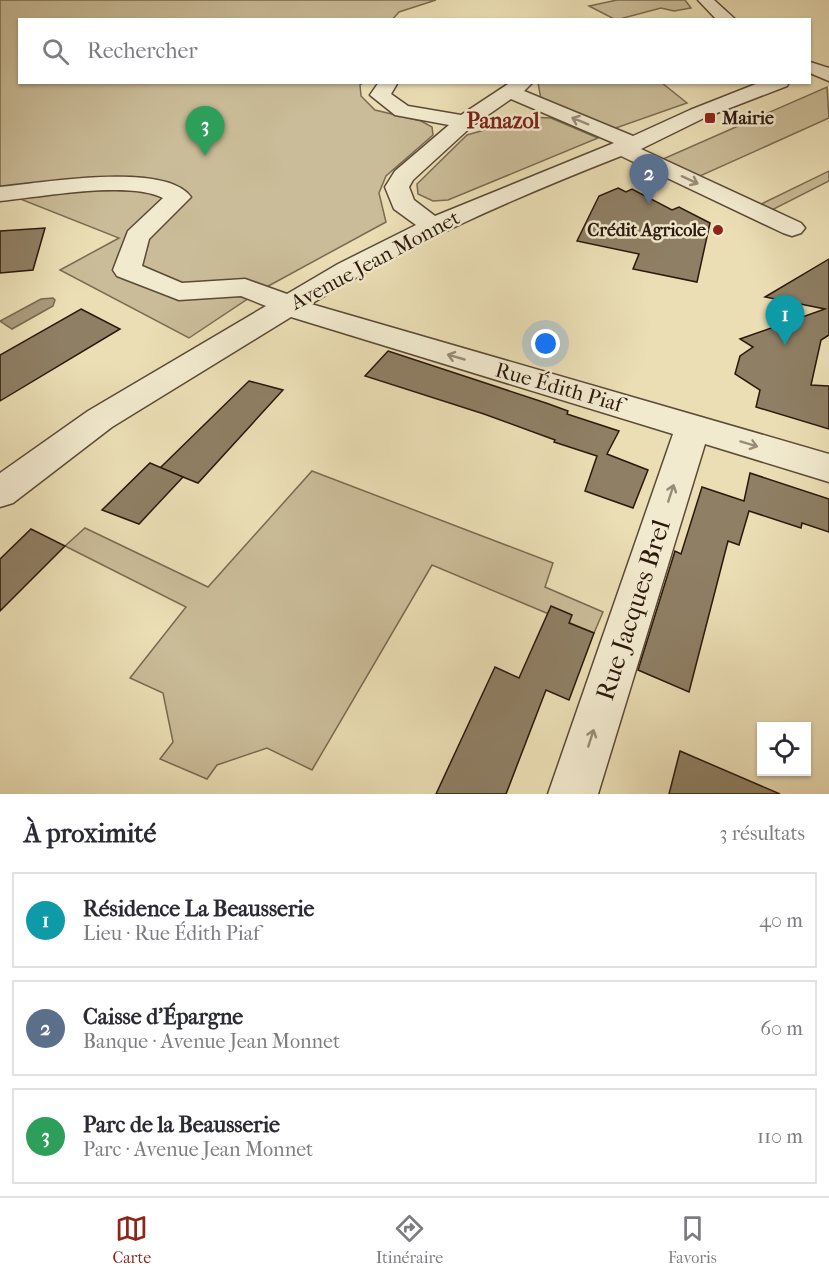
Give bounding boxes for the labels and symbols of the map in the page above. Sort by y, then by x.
pin: 3 [186,106,224,156]
district label: Panazol [467,108,540,134]
place label: Mairie [721,108,774,129]
marker: Mairie [703,111,717,125]
one-way arrow [572,115,590,126]
pin: 2 [630,154,668,204]
one-way arrow [680,175,698,187]
street label: Avenue Jean Monnet [285,205,464,315]
place label: Crédit Agricole [587,220,706,241]
marker: Crédit Agricole [711,223,725,237]
pin: 1 [766,296,804,345]
your location [531,329,560,358]
one-way arrow [447,351,466,362]
street label: Rue Édith Piaf [493,357,629,418]
one-way arrow [739,439,758,450]
one-way arrow [667,484,678,503]
street label: Rue Jacques Brel [589,516,677,704]
one-way arrow [587,729,598,748]

